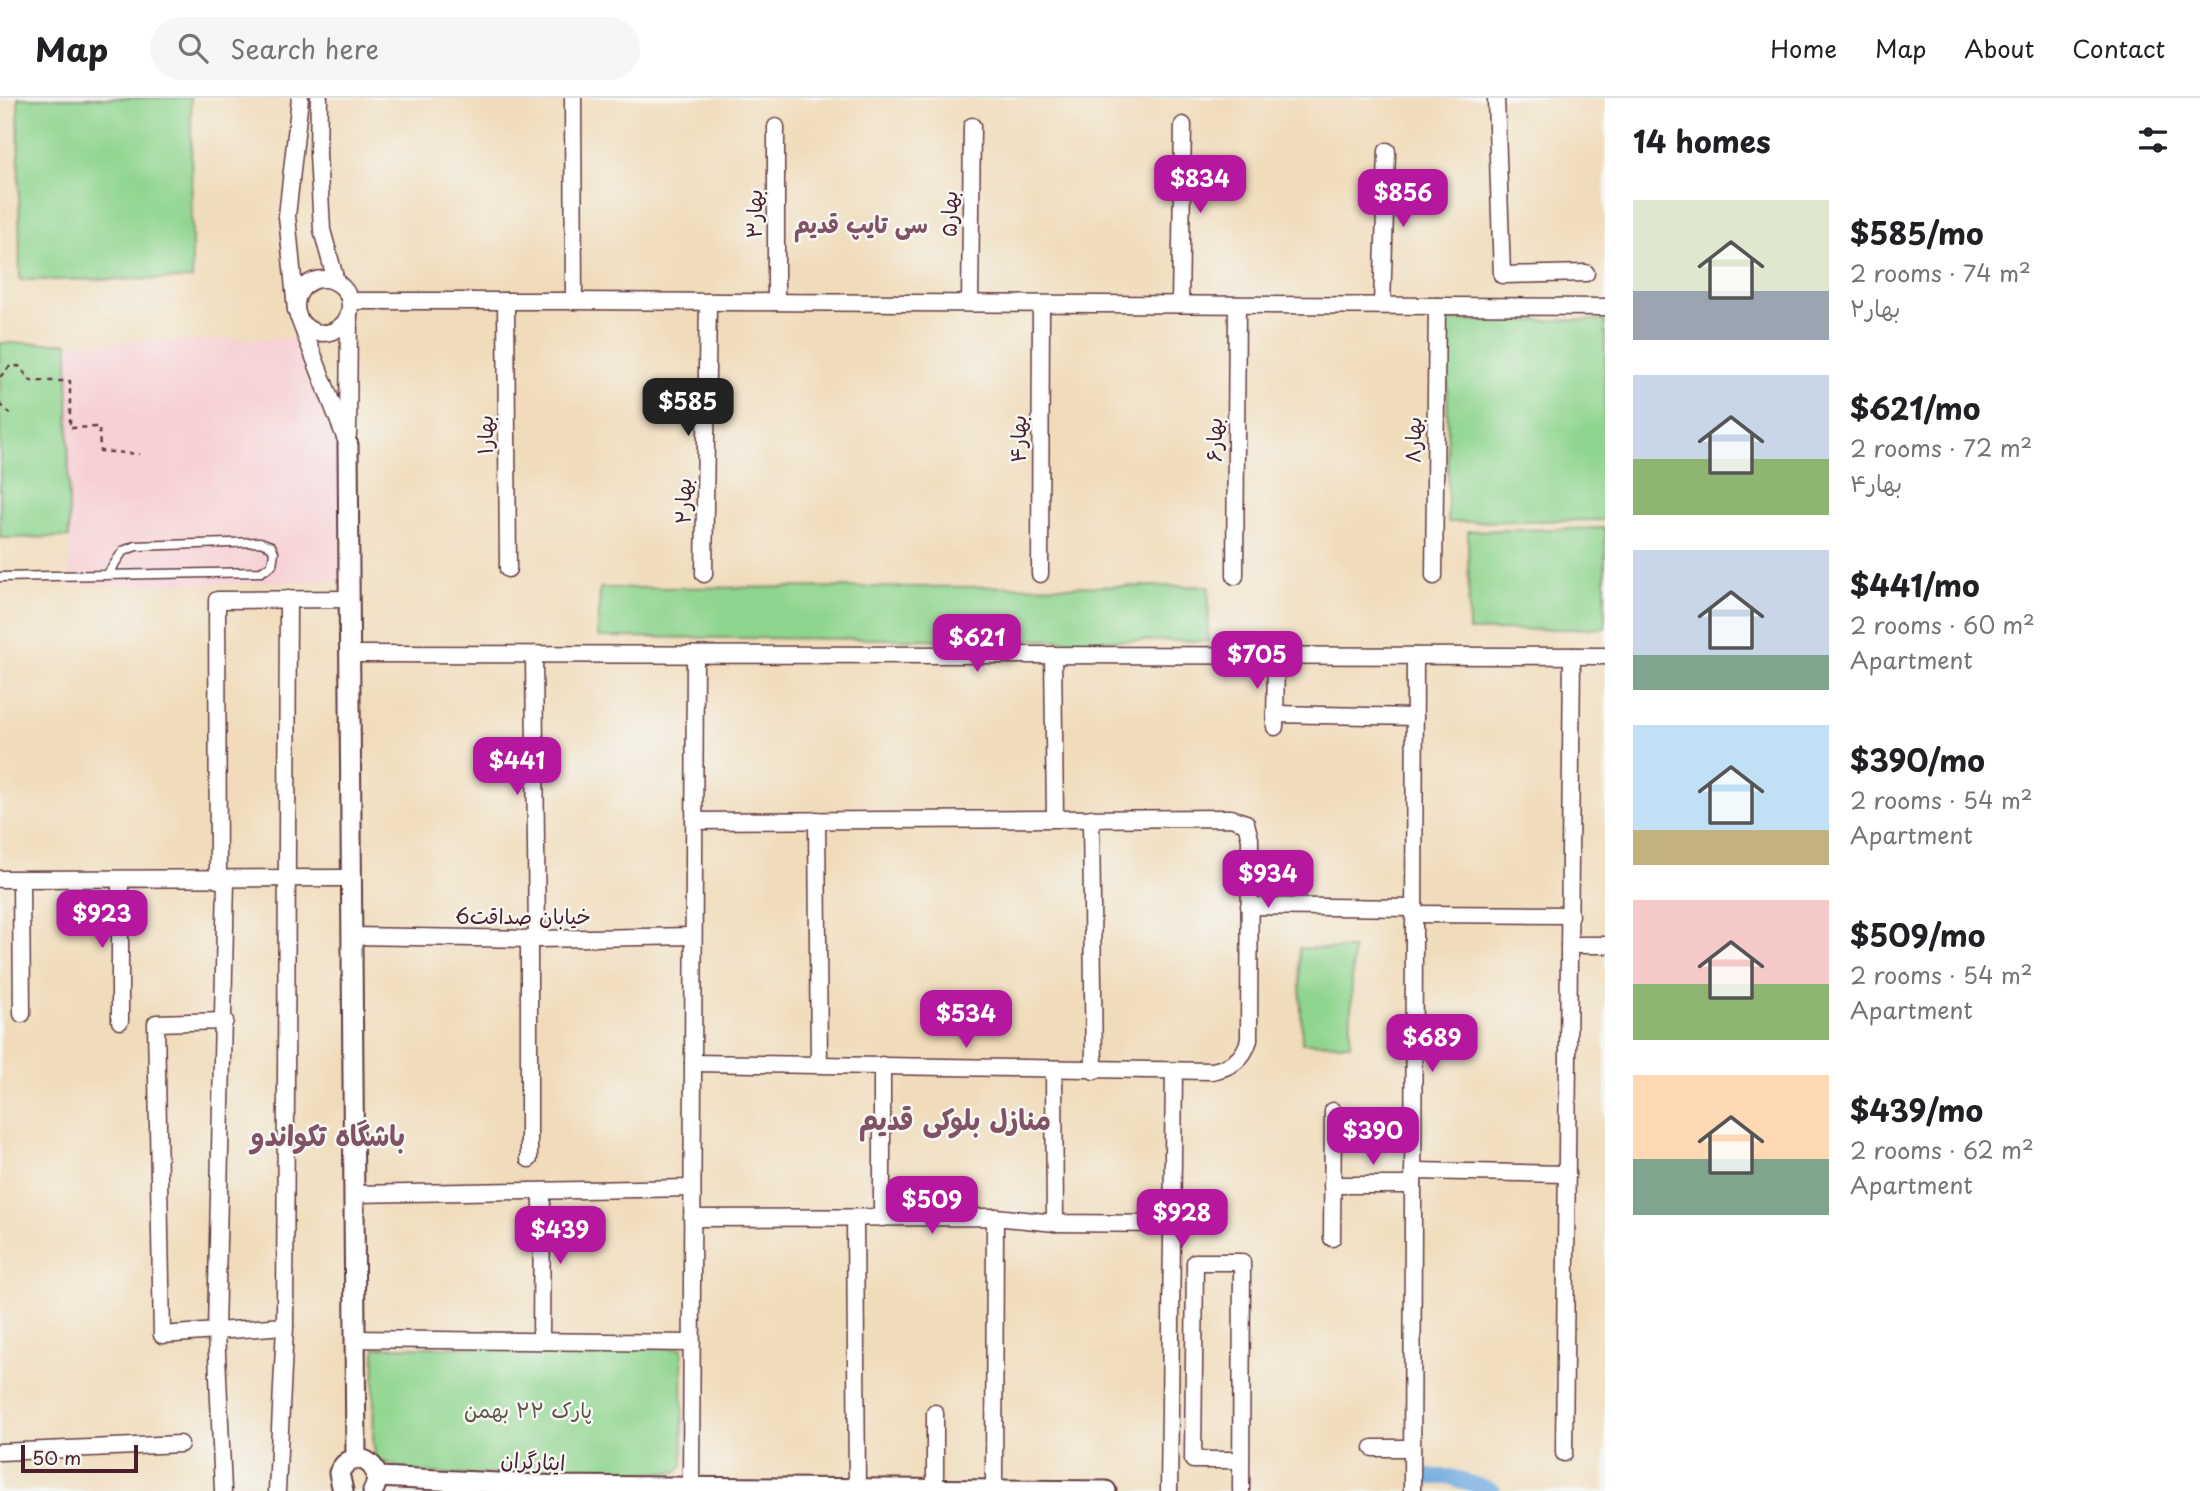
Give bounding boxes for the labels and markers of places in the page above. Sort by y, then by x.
pin: $834 [1159,156,1241,215]
pin: $856 [1362,170,1444,229]
pin: $585 [647,378,729,438]
pin: $621 [936,614,1018,674]
pin: $705 [1216,632,1298,691]
pin: $441 [476,738,558,797]
pin: $934 [1227,850,1309,910]
pin: $923 [61,890,143,950]
pin: $534 [925,990,1007,1050]
pin: $689 [1391,1014,1473,1074]
pin: $390 [1332,1108,1414,1167]
pin: $509 [891,1176,973,1236]
pin: $928 [1141,1190,1223,1249]
pin: $439 [519,1206,601,1266]

